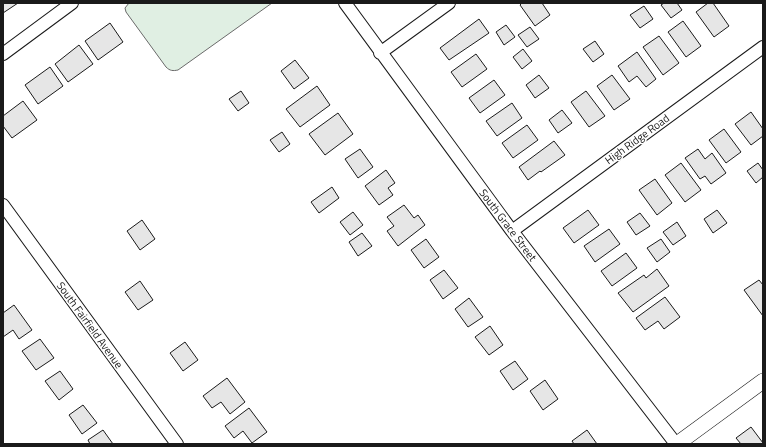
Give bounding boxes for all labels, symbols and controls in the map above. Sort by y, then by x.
street label: High Ridge Road [601,110,673,168]
street label: South Grace Street [475,185,541,265]
street label: South Fairfield Avenue [53,278,127,372]

